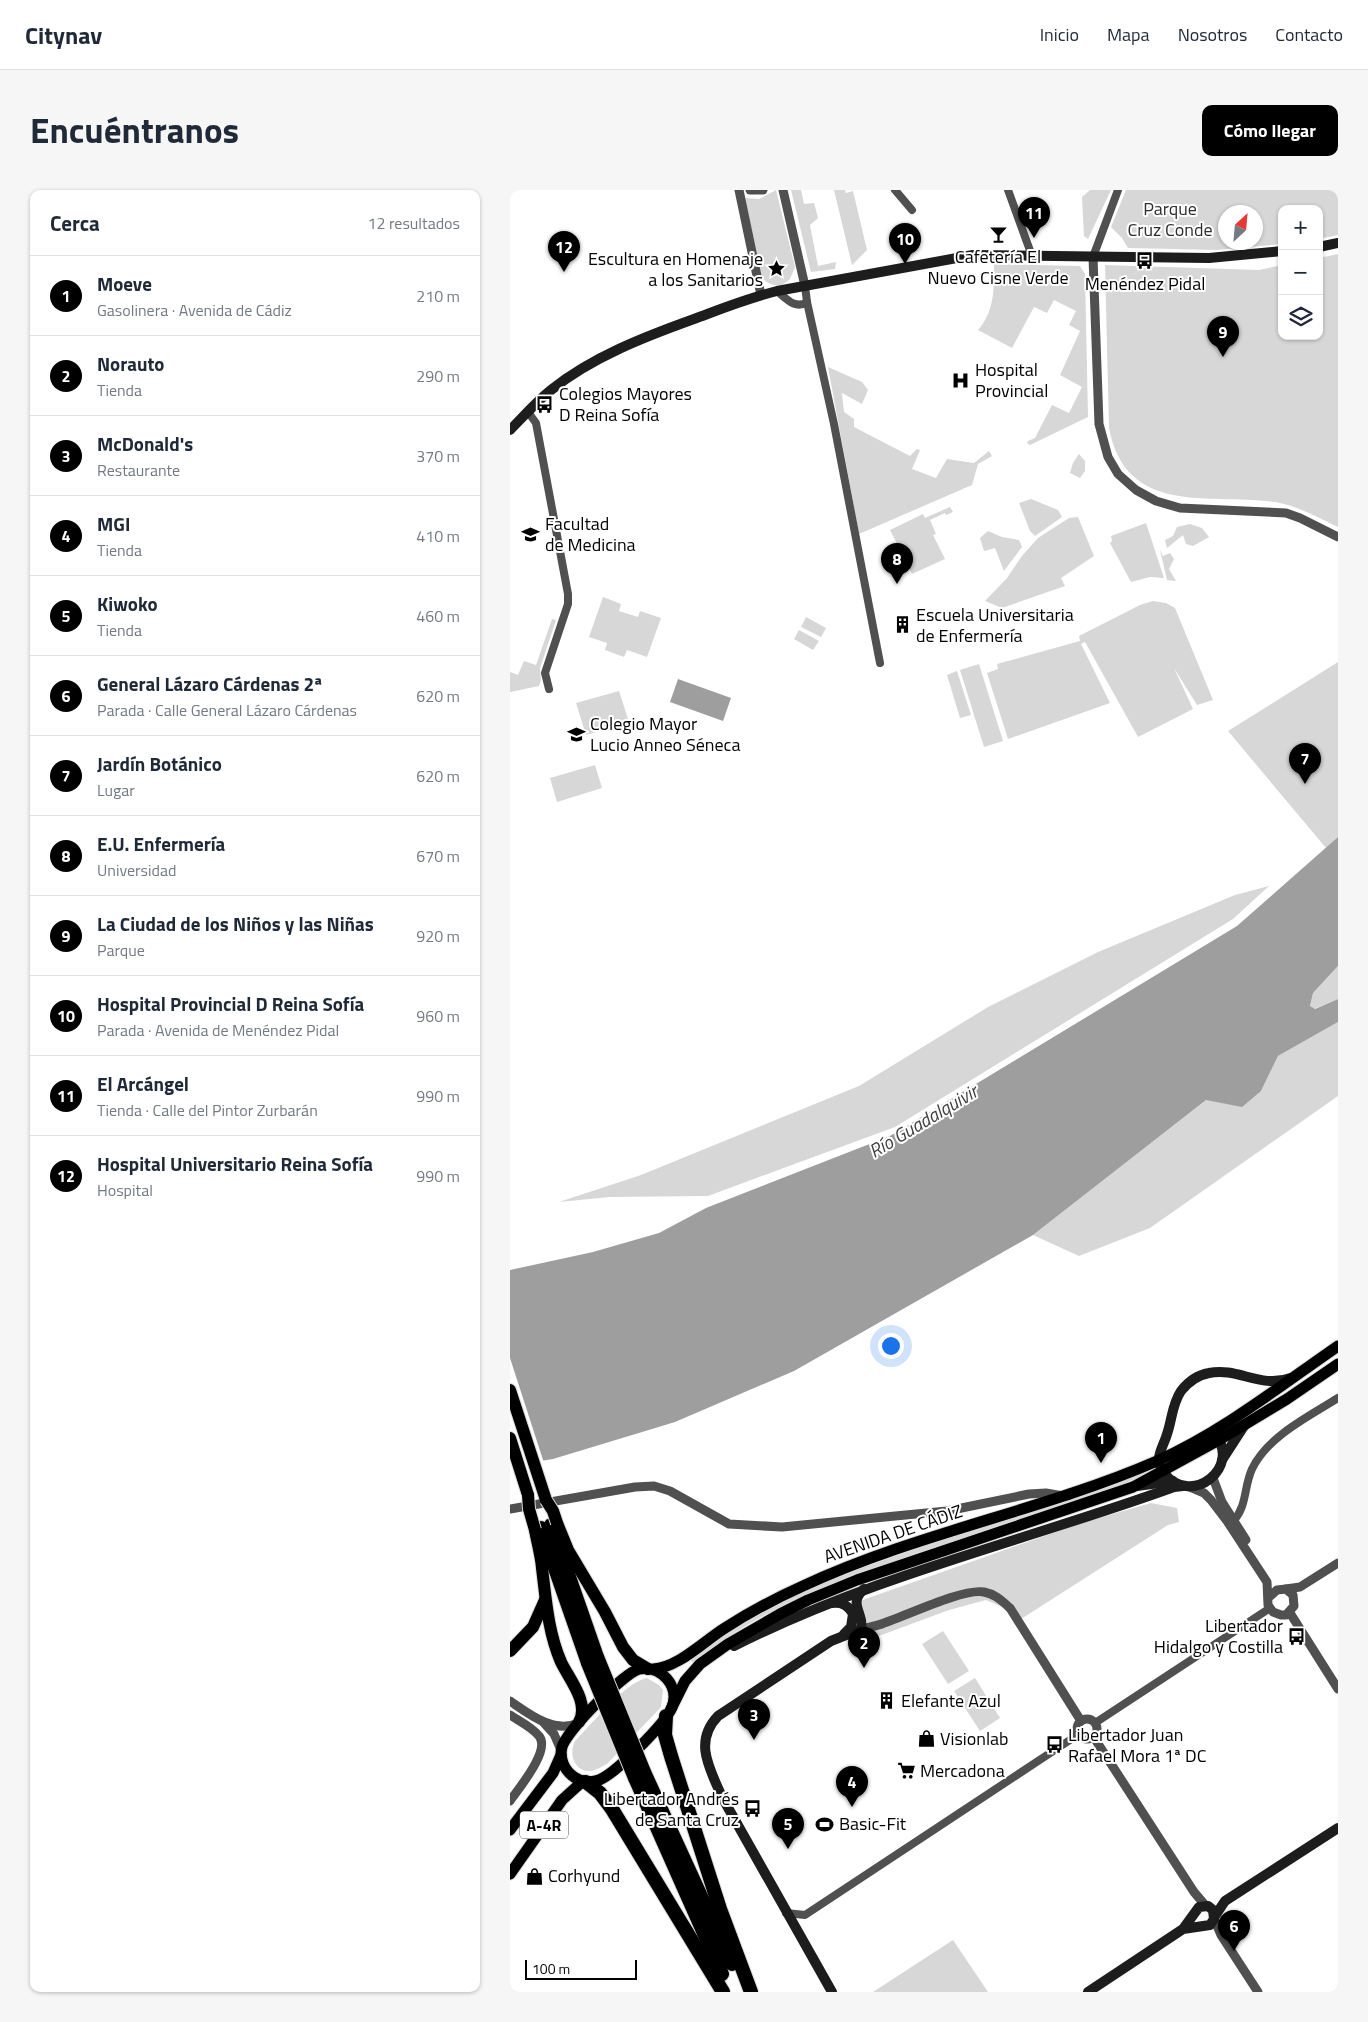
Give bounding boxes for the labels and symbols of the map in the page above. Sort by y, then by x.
park label: Parque Cruz Conde [1127,195,1213,243]
pin: 11 [1018,197,1050,238]
north arrow [1218,205,1263,250]
pin: 10 [889,223,921,264]
bar icon: Cafetería El Nuevo Cisne Verde [988,224,1008,244]
pin: 12 [548,231,580,272]
place label: Cafetería El Nuevo Cisne Verde [927,243,1069,291]
place label: Escultura en Homenaje a los Sanitarios [588,245,763,293]
bus stop icon: Menéndez Pidal [1135,251,1155,271]
place icon: Escultura en Homenaje a los Sanitarios [767,259,787,279]
place label: Menéndez Pidal [1085,270,1205,297]
pin: 9 [1207,316,1239,357]
place label: Hospital Provincial [975,356,1048,404]
hospital icon: Hospital Provincial [951,370,971,390]
place label: Colegios Mayores D Reina Sofía [559,380,692,428]
bus stop icon: Colegios Mayores D Reina Sofía [535,394,555,414]
place label: Facultad de Medicina [545,510,636,558]
school or university icon: Facultad de Medicina [521,524,541,544]
pin: 8 [881,543,913,584]
place label: Escuela Universitaria de Enfermería [916,601,1074,649]
building icon: Escuela Universitaria de Enfermería [892,615,912,635]
place label: Colegio Mayor Lucio Anneo Séneca [590,710,740,758]
school or university icon: Colegio Mayor Lucio Anneo Séneca [566,724,586,744]
pin: 7 [1289,743,1321,784]
water label: Río Guadalquivir [863,1076,984,1165]
your location [878,1333,904,1359]
pin: 1 [1085,1422,1117,1463]
street label: AVENIDA DE CÁDIZ [820,1497,966,1570]
place label: Libertador Hidalgo y Costilla [1154,1612,1283,1660]
bus stop icon: Libertador Hidalgo y Costilla [1287,1626,1307,1646]
pin: 2 [848,1627,880,1668]
place label: Elefante Azul [901,1687,1001,1714]
building icon: Elefante Azul [877,1691,897,1711]
pin: 3 [738,1699,770,1740]
place label: Libertador Juan Rafael Mora 1ª DC [1068,1721,1207,1769]
place label: Visionlab [940,1725,1009,1752]
shop icon: Visionlab [916,1729,936,1749]
bus stop icon: Libertador Juan Rafael Mora 1ª DC [1044,1735,1064,1755]
place label: Mercadona [920,1757,1005,1784]
supermarket icon: Mercadona [896,1761,916,1781]
pin: 4 [836,1766,868,1807]
place label: Libertador Andrés de Santa Cruz [604,1785,739,1833]
bus stop icon: Libertador Andrés de Santa Cruz [743,1799,763,1819]
pin: 5 [772,1808,804,1849]
place label: Basic-Fit [839,1810,907,1837]
road number: A-4R [520,1812,568,1838]
sports icon: Basic-Fit [815,1814,835,1834]
place label: Corhyund [548,1862,620,1889]
shop icon: Corhyund [524,1866,544,1886]
pin: 6 [1218,1910,1250,1951]
scale bar [525,1957,638,1980]

